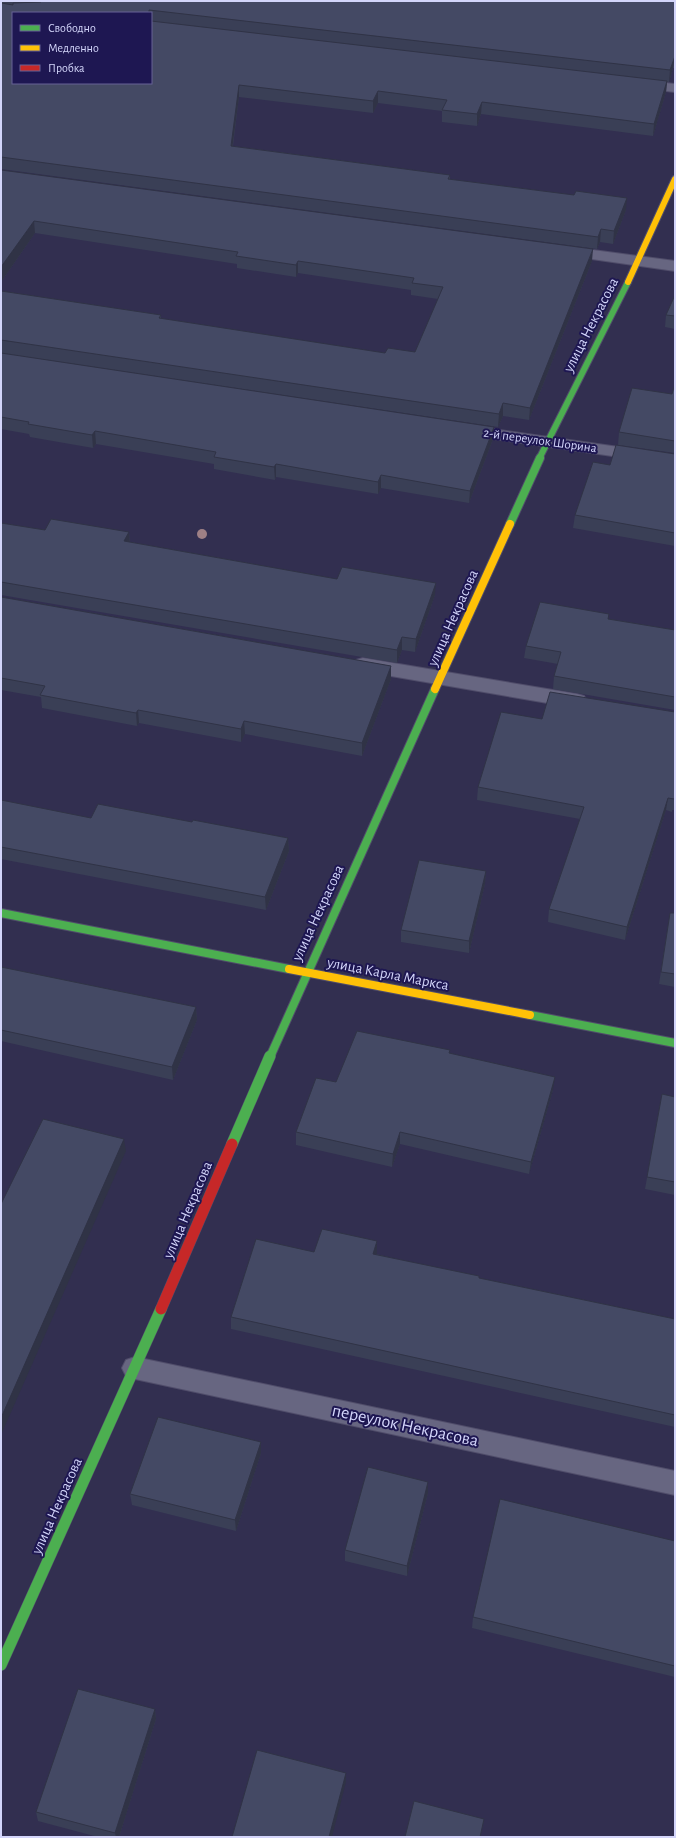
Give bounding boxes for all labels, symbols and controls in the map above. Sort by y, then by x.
legend [12,12,152,84]
text: Свободно [48,22,96,34]
text: Медленно [48,42,99,54]
text: Пробка [48,62,85,74]
street label: улица Некрасова [560,275,621,376]
street label: 2-й переулок Шорина [483,427,597,455]
street label: улица Некрасова [425,567,481,669]
street label: улица Некрасова [289,863,347,964]
street label: улица Карла Маркса [325,955,450,993]
street label: улица Некрасова [160,1159,215,1262]
street label: переулок Некрасова [330,1402,480,1450]
street label: улица Некрасова [29,1455,85,1557]

